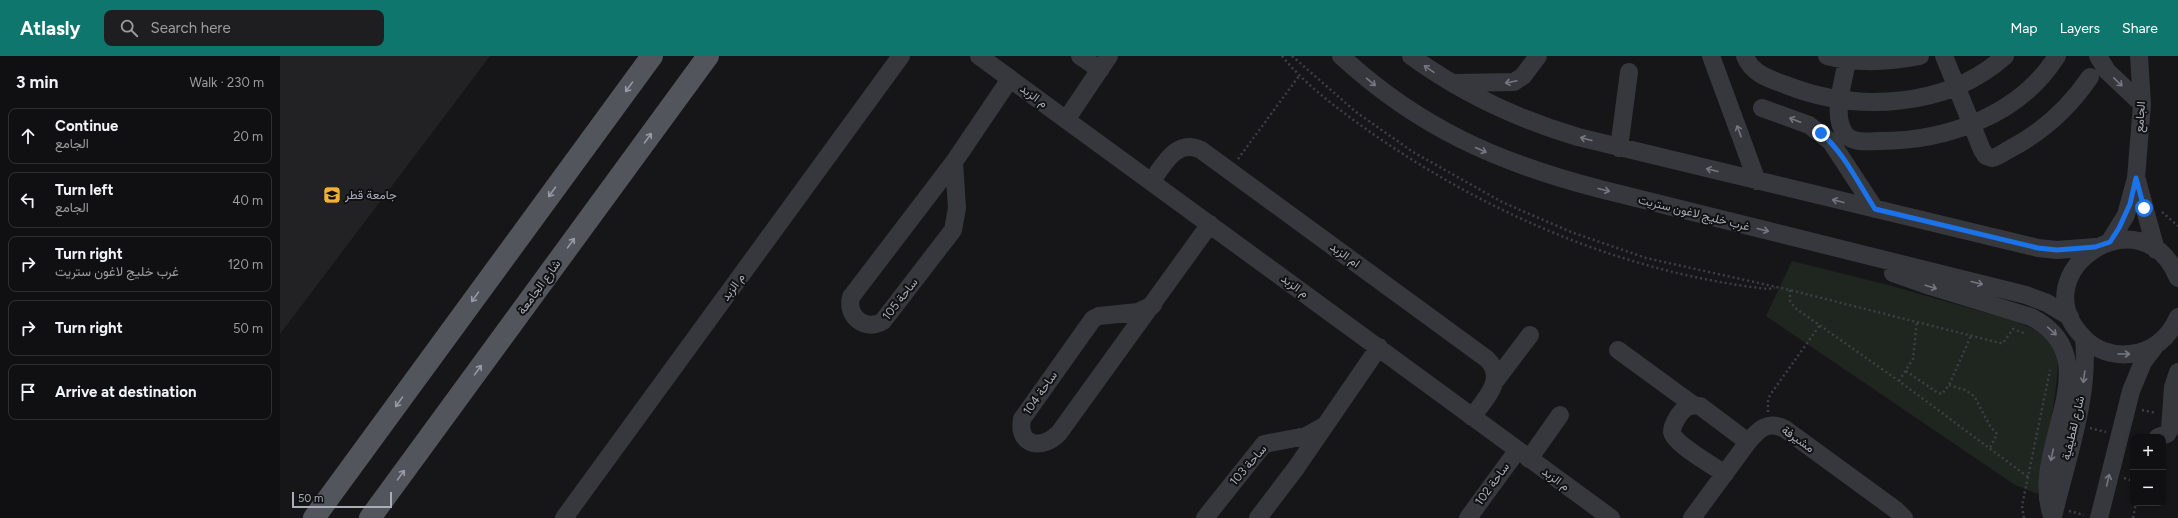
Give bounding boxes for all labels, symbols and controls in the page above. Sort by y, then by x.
search box [104,10,384,46]
text: Atlasly [20,17,80,40]
icon: search [118,17,140,39]
text: Search here [150,19,231,37]
text: Map [2010,20,2038,37]
text: Layers [2060,20,2100,37]
text: Share [2122,20,2158,37]
one-way arrow [1424,65,1435,73]
text: 3 min [16,72,58,92]
text: Walk · 230 m [190,75,264,90]
one-way arrow [1365,77,1376,86]
one-way arrow [2113,77,2124,86]
one-way arrow [1505,79,1518,87]
street label: م الزبد [1017,81,1050,111]
one-way arrow [625,82,633,93]
street label: الجامع [2132,101,2150,133]
one-way arrow [1790,115,1802,123]
text: Continue [55,117,118,135]
route end [1812,124,1830,142]
icon: ahead [17,125,39,147]
one-way arrow [1734,126,1742,138]
text: 20 m [233,129,263,144]
one-way arrow [644,133,652,144]
one-way arrow [1579,135,1592,142]
text: الجامع [55,136,89,151]
one-way arrow [1474,147,1486,154]
one-way arrow [1706,166,1719,173]
text: Turn left [55,181,113,199]
school or university icon: جامعة قطر [322,185,342,205]
one-way arrow [548,187,556,198]
one-way arrow [1597,187,1610,194]
place label: جامعة قطر [344,188,397,203]
icon: left [17,189,39,211]
street label: غرب خليج لاغون ستريت [1636,192,1751,236]
text: 40 m [232,193,263,208]
one-way arrow [1832,196,1845,204]
route start [2135,199,2153,217]
text: الجامع [55,200,89,215]
one-way arrow [1756,227,1769,235]
one-way arrow [567,237,575,248]
street label: ام الزبد [1327,240,1363,271]
text: Turn right [55,245,123,263]
icon: right [17,253,39,275]
text: 120 m [228,257,263,272]
street label: شارع الجامعة [514,257,565,318]
text: غرب خليج لاغون ستريت [55,264,179,279]
street label: م الزبد [718,271,748,304]
street label: م الزبد [1278,271,1311,301]
street label: ساحة 105 [879,275,921,323]
one-way arrow [1970,280,1983,288]
one-way arrow [1924,284,1937,291]
one-way arrow [471,292,479,303]
icon: right [17,317,39,339]
text: Turn right [55,319,123,337]
text: 50 m [233,321,263,336]
one-way arrow [2047,326,2057,336]
one-way arrow [2117,350,2130,358]
one-way arrow [474,365,482,376]
street label: ساحة 104 [1020,369,1060,417]
one-way arrow [2080,370,2088,383]
icon: arrive [17,381,39,403]
text: Arrive at destination [55,383,196,401]
street label: شارع لقطيفية [2059,394,2089,462]
one-way arrow [394,397,403,408]
street label: مشيرفة [1778,423,1817,456]
map controls [2130,434,2166,506]
button: + [2130,434,2166,470]
street label: ساحة 103 [1227,442,1269,488]
one-way arrow [2048,448,2056,461]
street label: ساحة 102 [1472,460,1512,508]
street label: م الزبد [1539,464,1572,494]
one-way arrow [397,470,405,481]
button: − [2130,470,2166,506]
one-way arrow [2105,474,2113,487]
scale bar [292,490,392,509]
text: 50 m [298,492,323,505]

